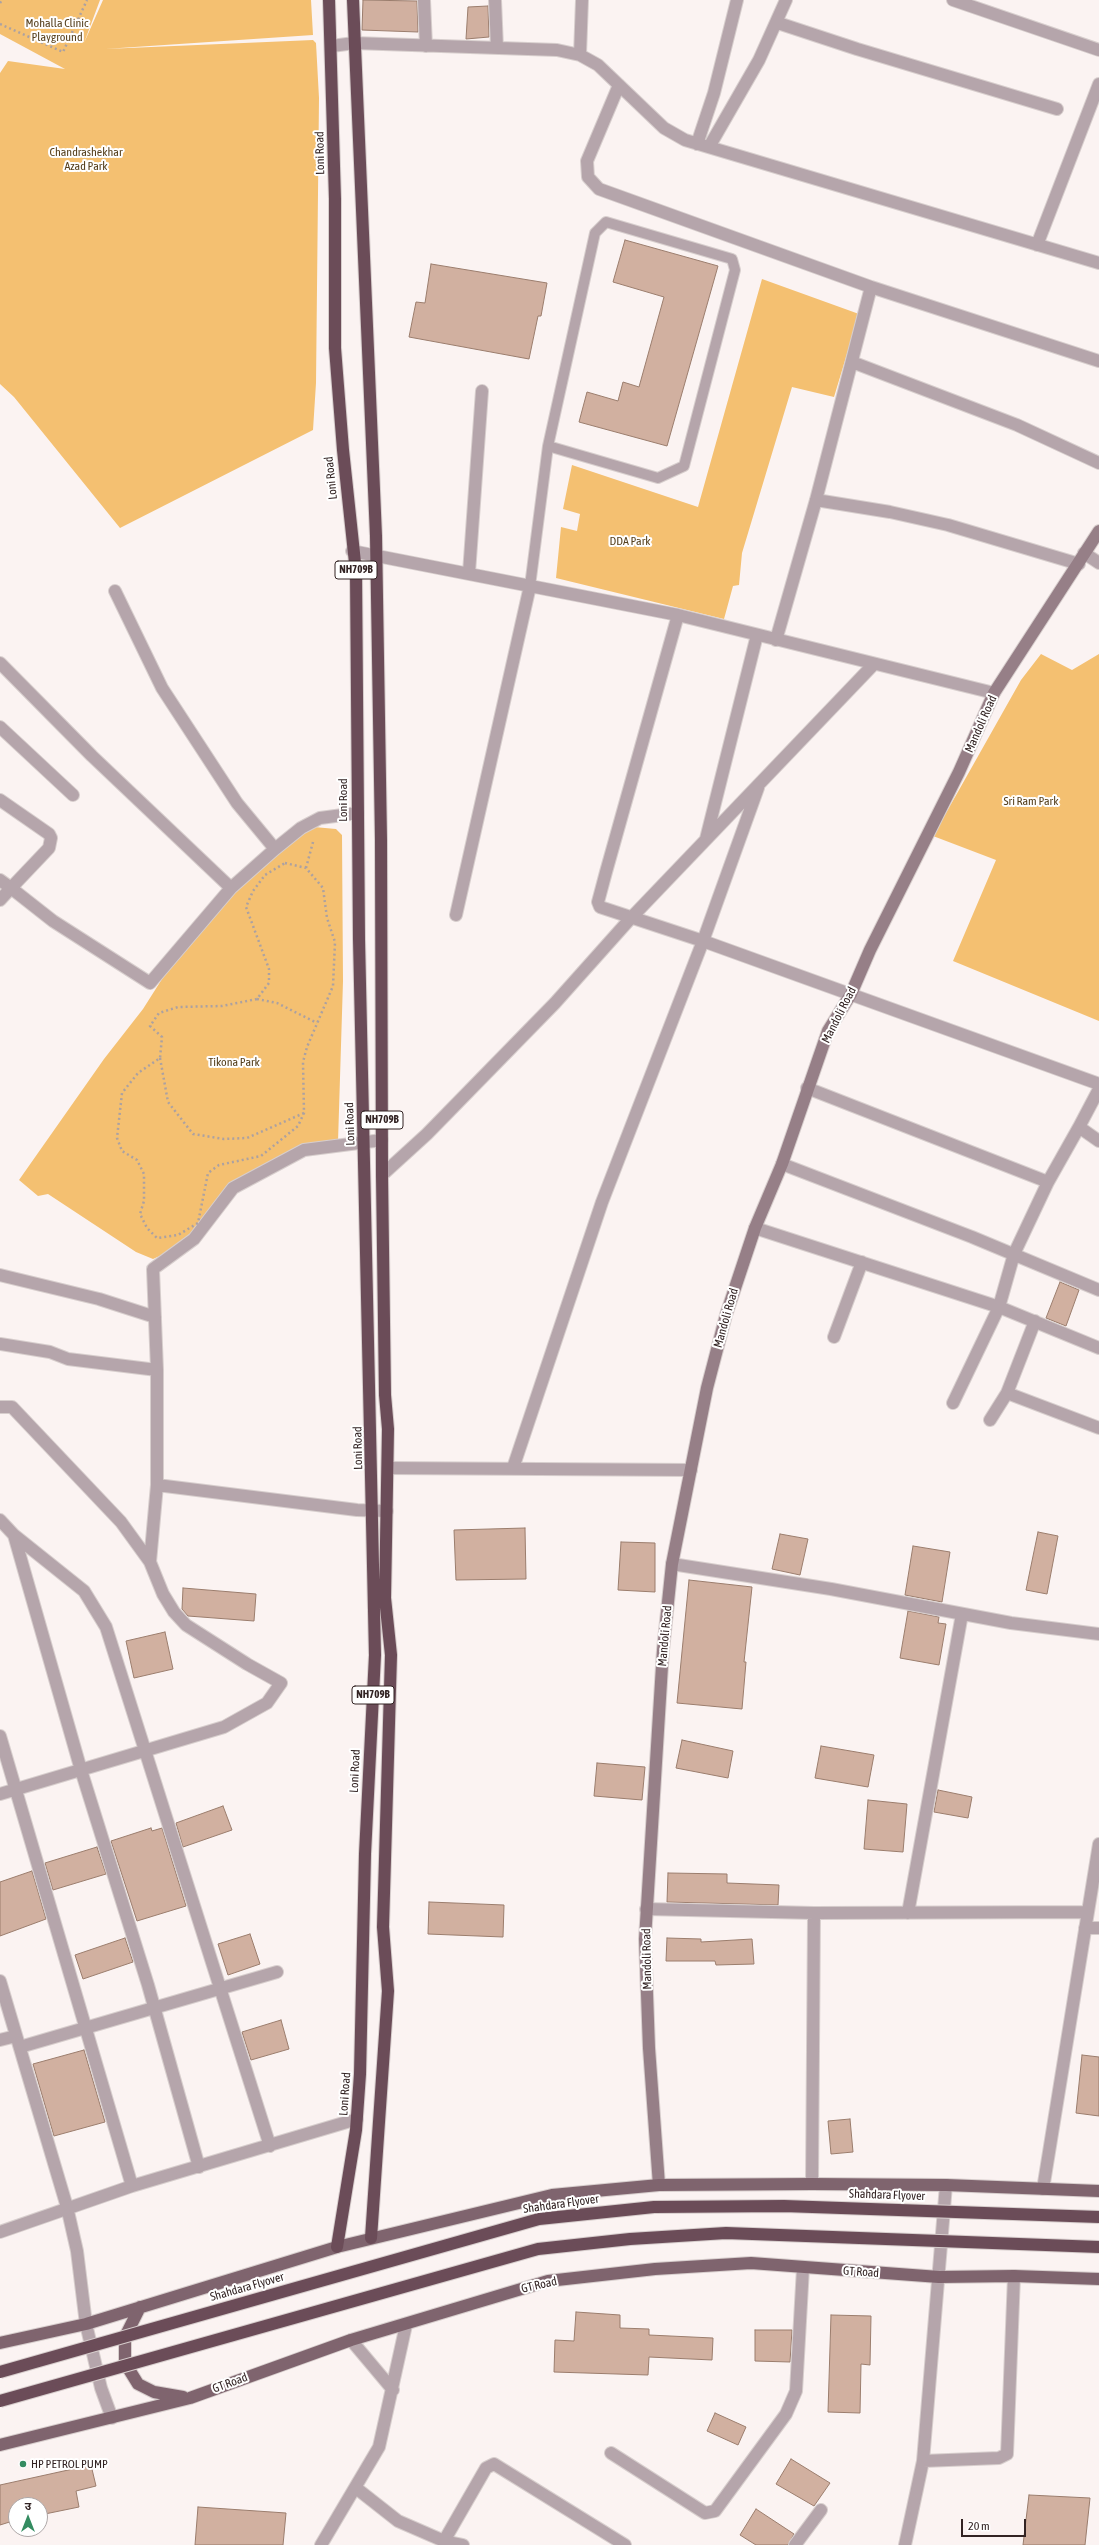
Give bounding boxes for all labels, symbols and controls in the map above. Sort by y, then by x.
park label: Mohalla Clinic Playground [25,16,89,44]
street label: Loni Road [312,131,328,175]
park label: Chandrashekhar Azad Park [50,145,122,173]
street label: Loni Road [322,456,340,500]
park label: DDA Park [609,534,651,548]
road number: NH709B [335,561,377,579]
street label: Mandoli Road [962,693,1000,755]
street label: Loni Road [336,778,350,822]
park label: Sri Ram Park [1004,794,1058,808]
street label: Mandoli Road [819,984,859,1046]
park label: Tikona Park [208,1055,260,1069]
street label: Loni Road [342,1102,358,1146]
road number: NH709B [361,1111,403,1129]
street label: Mandoli Road [711,1287,741,1349]
street label: Loni Road [350,1426,366,1470]
street label: Mandoli Road [655,1605,675,1667]
road number: NH709B [352,1686,394,1704]
street label: Loni Road [347,1749,363,1793]
street label: Mandoli Road [639,1928,655,1990]
street label: Loni Road [336,2072,354,2116]
street label: Shahdara Flyover [849,2186,925,2204]
street label: Shahdara Flyover [522,2192,600,2216]
street label: GT Road [842,2264,880,2280]
street label: Shahdara Flyover [208,2270,286,2304]
street label: GT Road [520,2274,558,2296]
street label: GT Road [211,2370,249,2396]
place label: HP PETROL PUMP [31,2457,108,2471]
marker: HP PETROL PUMP [18,2459,28,2469]
north arrow [8,2497,48,2537]
text: उ [25,2500,31,2512]
scale bar [963,2511,1028,2537]
text: 20 m [968,2519,990,2533]

